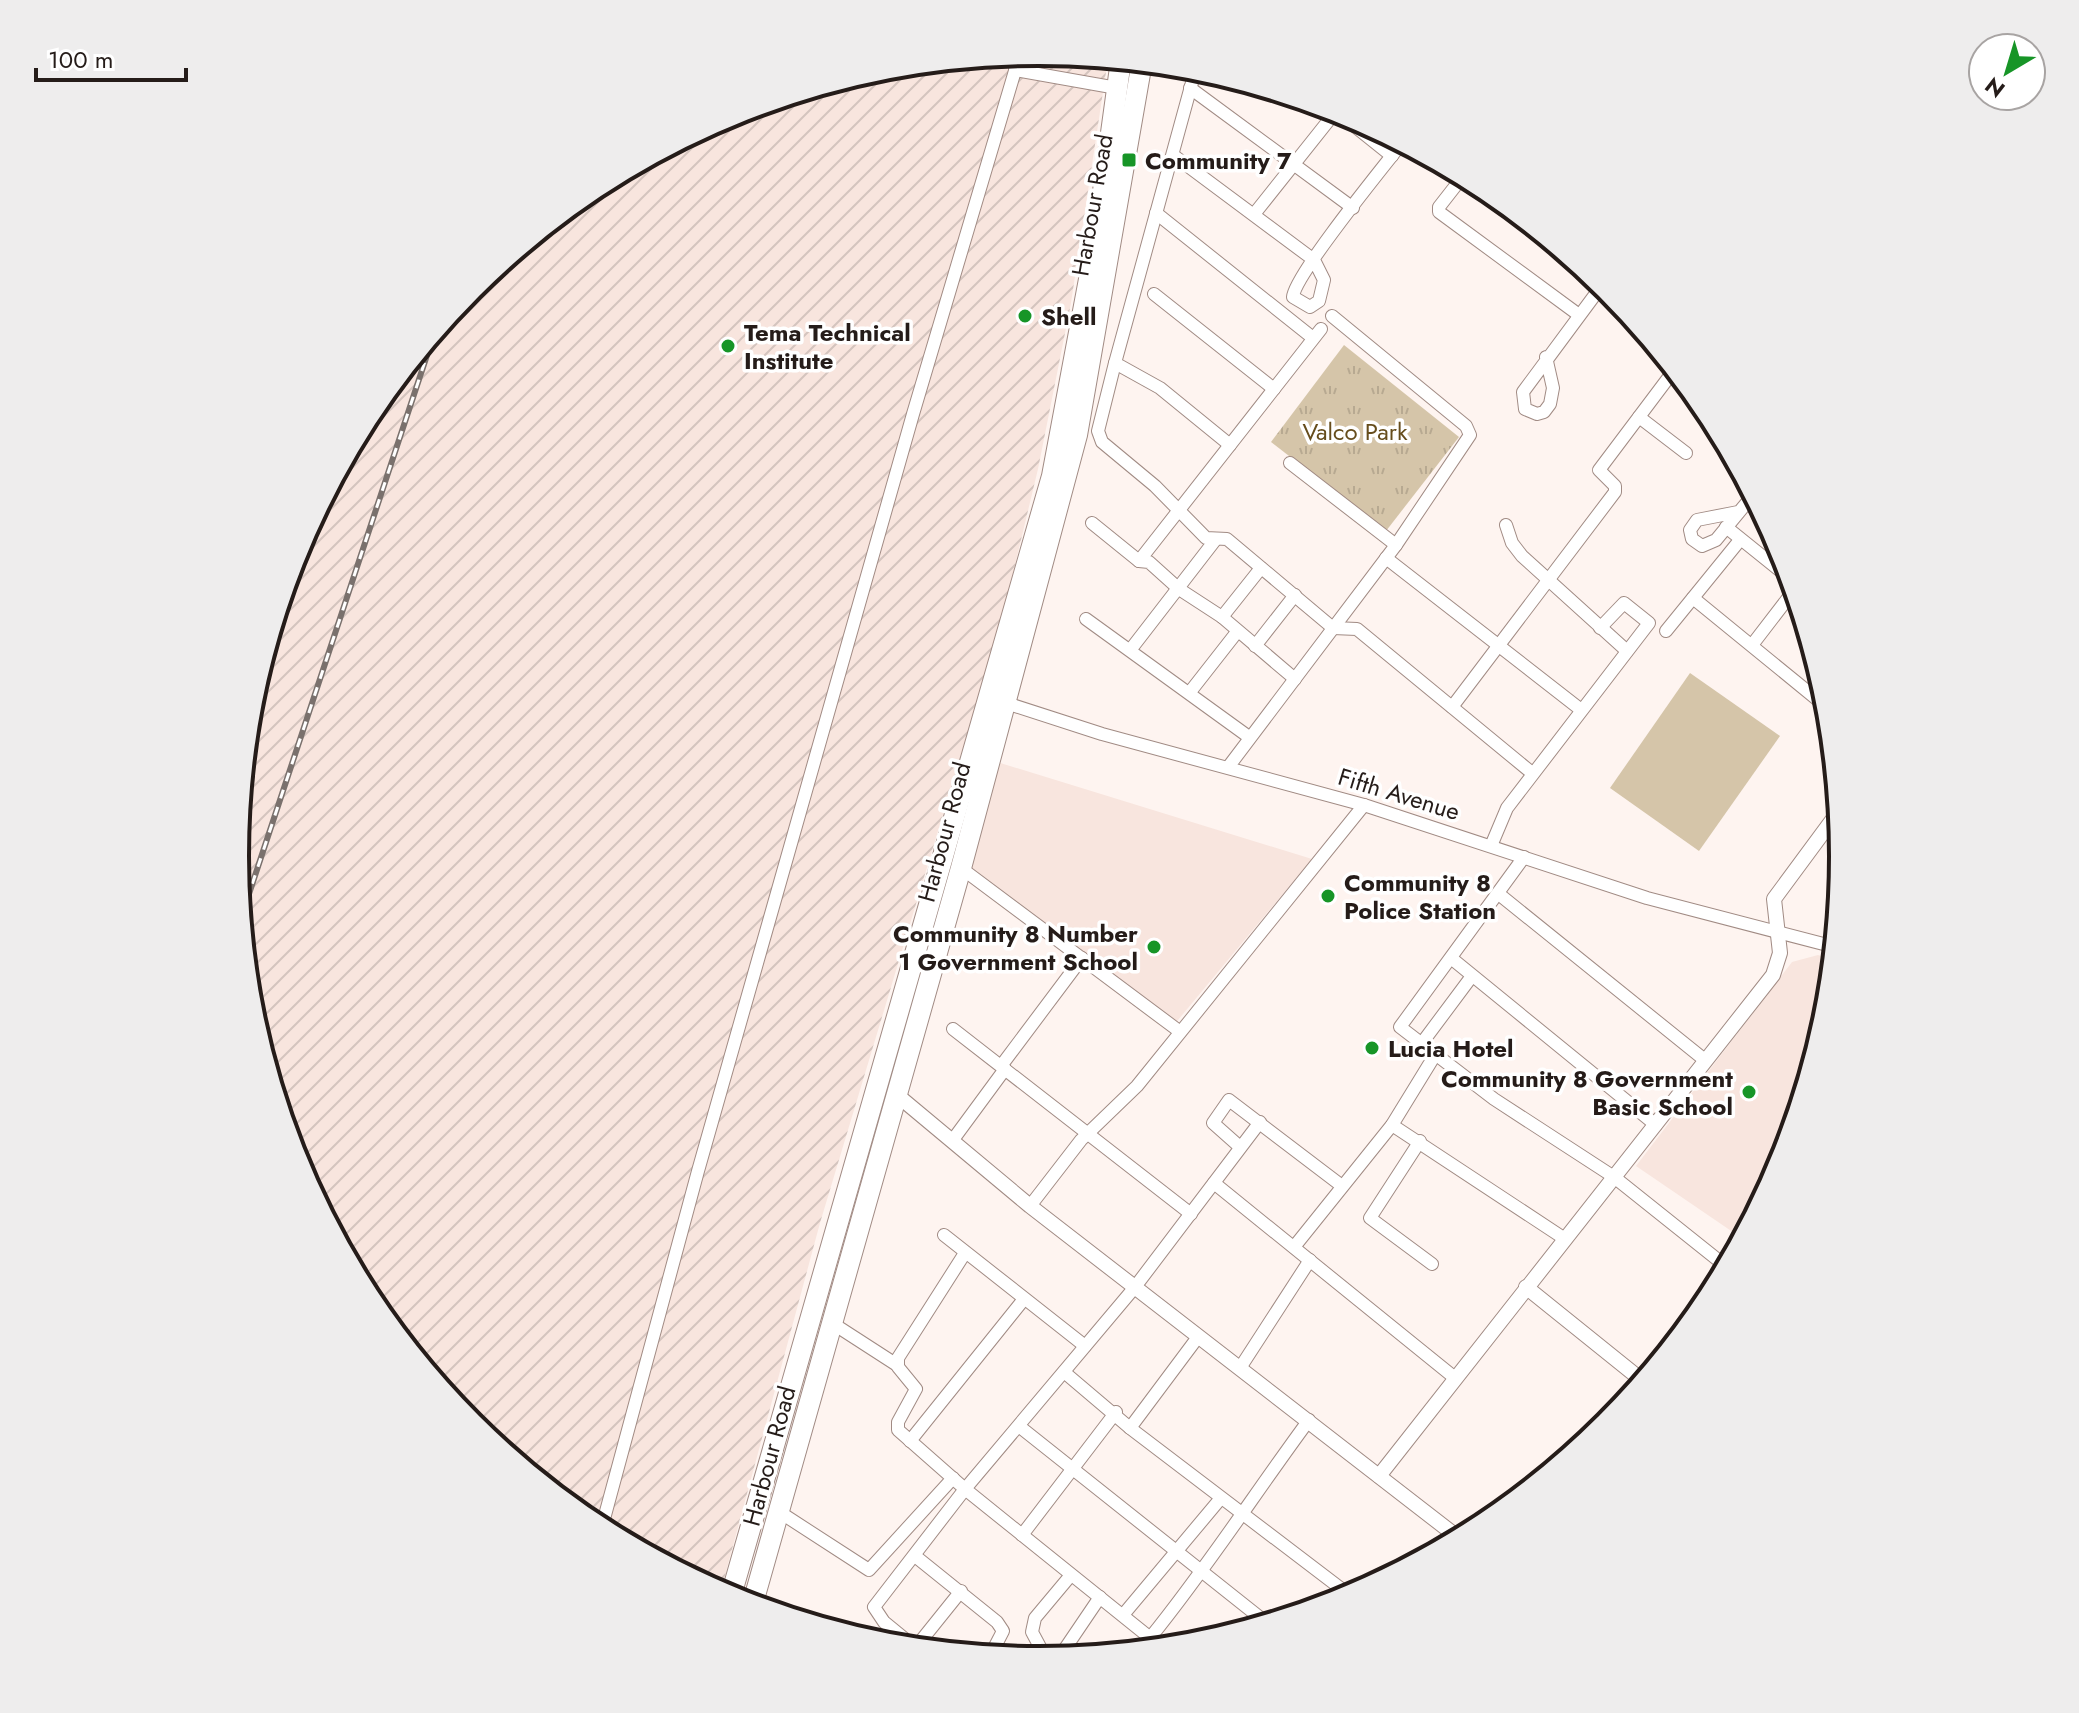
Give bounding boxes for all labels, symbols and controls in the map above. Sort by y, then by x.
scale bar [36,32,186,82]
north arrow [1967,32,2047,112]
text: 100 m [48,42,114,77]
text: N [1978,70,2011,106]
street label: Harbour Road [1062,131,1122,279]
place label: Community 7 [1145,143,1292,178]
marker: Community 7 [1120,151,1138,169]
place label: Shell [1041,299,1096,334]
marker: Shell [1016,307,1034,325]
place label: Tema Technical Institute [744,315,911,378]
marker: Tema Technical Institute [719,337,737,355]
park label: Valco Park [1302,414,1408,449]
street label: Harbour Road [909,758,979,906]
street label: Fifth Avenue [1334,759,1464,829]
place label: Community 8 Police Station [1344,865,1496,928]
marker: Community 8 Police Station [1319,887,1337,905]
place label: Community 8 Number 1 Government School [893,916,1138,979]
marker: Community 8 Number 1 Government School [1145,938,1163,956]
place label: Lucia Hotel [1388,1031,1514,1066]
marker: Lucia Hotel [1363,1039,1381,1057]
place label: Community 8 Government Basic School [1441,1061,1733,1124]
marker: Community 8 Government Basic School [1740,1083,1758,1101]
street label: Harbour Road [734,1382,804,1530]

